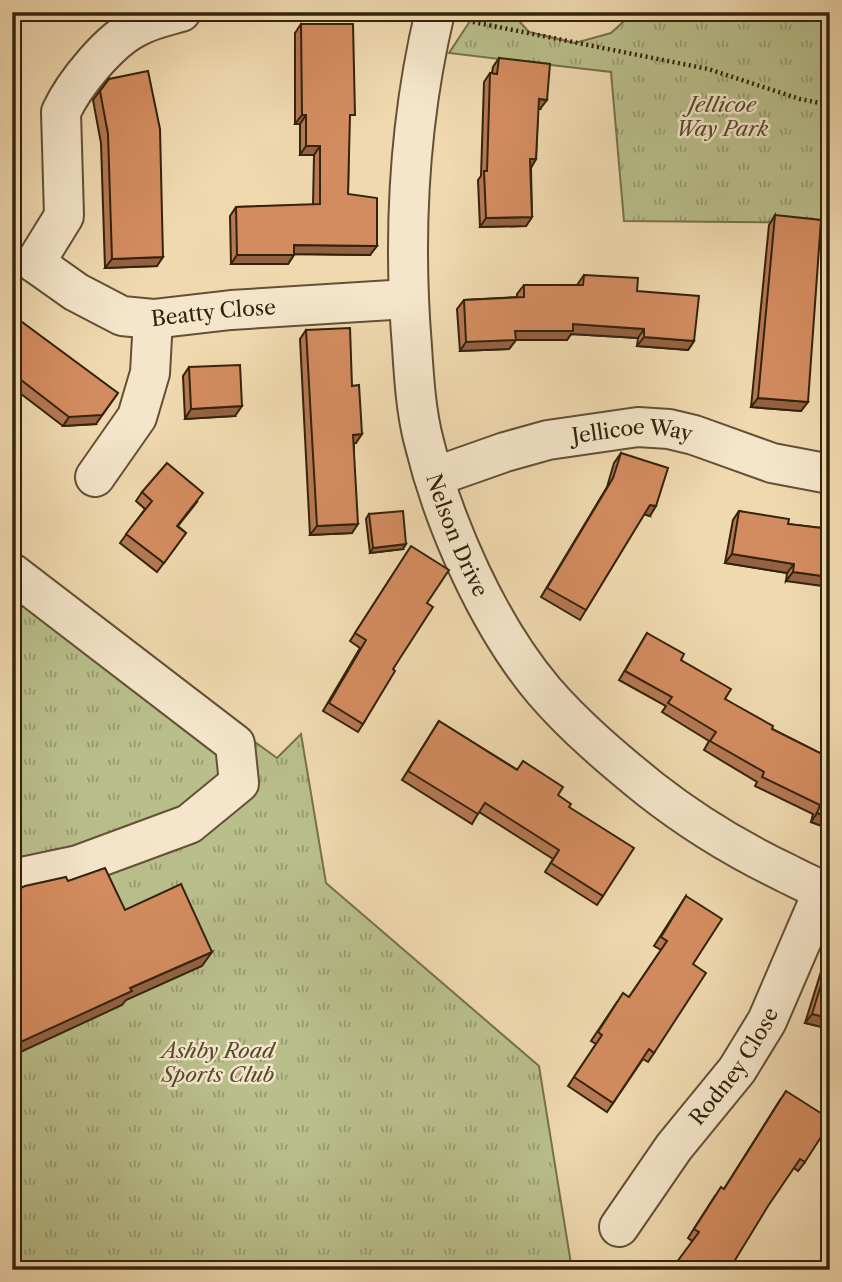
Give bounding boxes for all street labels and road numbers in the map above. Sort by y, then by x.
street label: Beatty Close [150,294,277,331]
street label: Jellicoe Way [567,414,696,449]
street label: Nelson Drive [421,471,493,601]
street label: Rodney Close [684,1004,783,1130]

